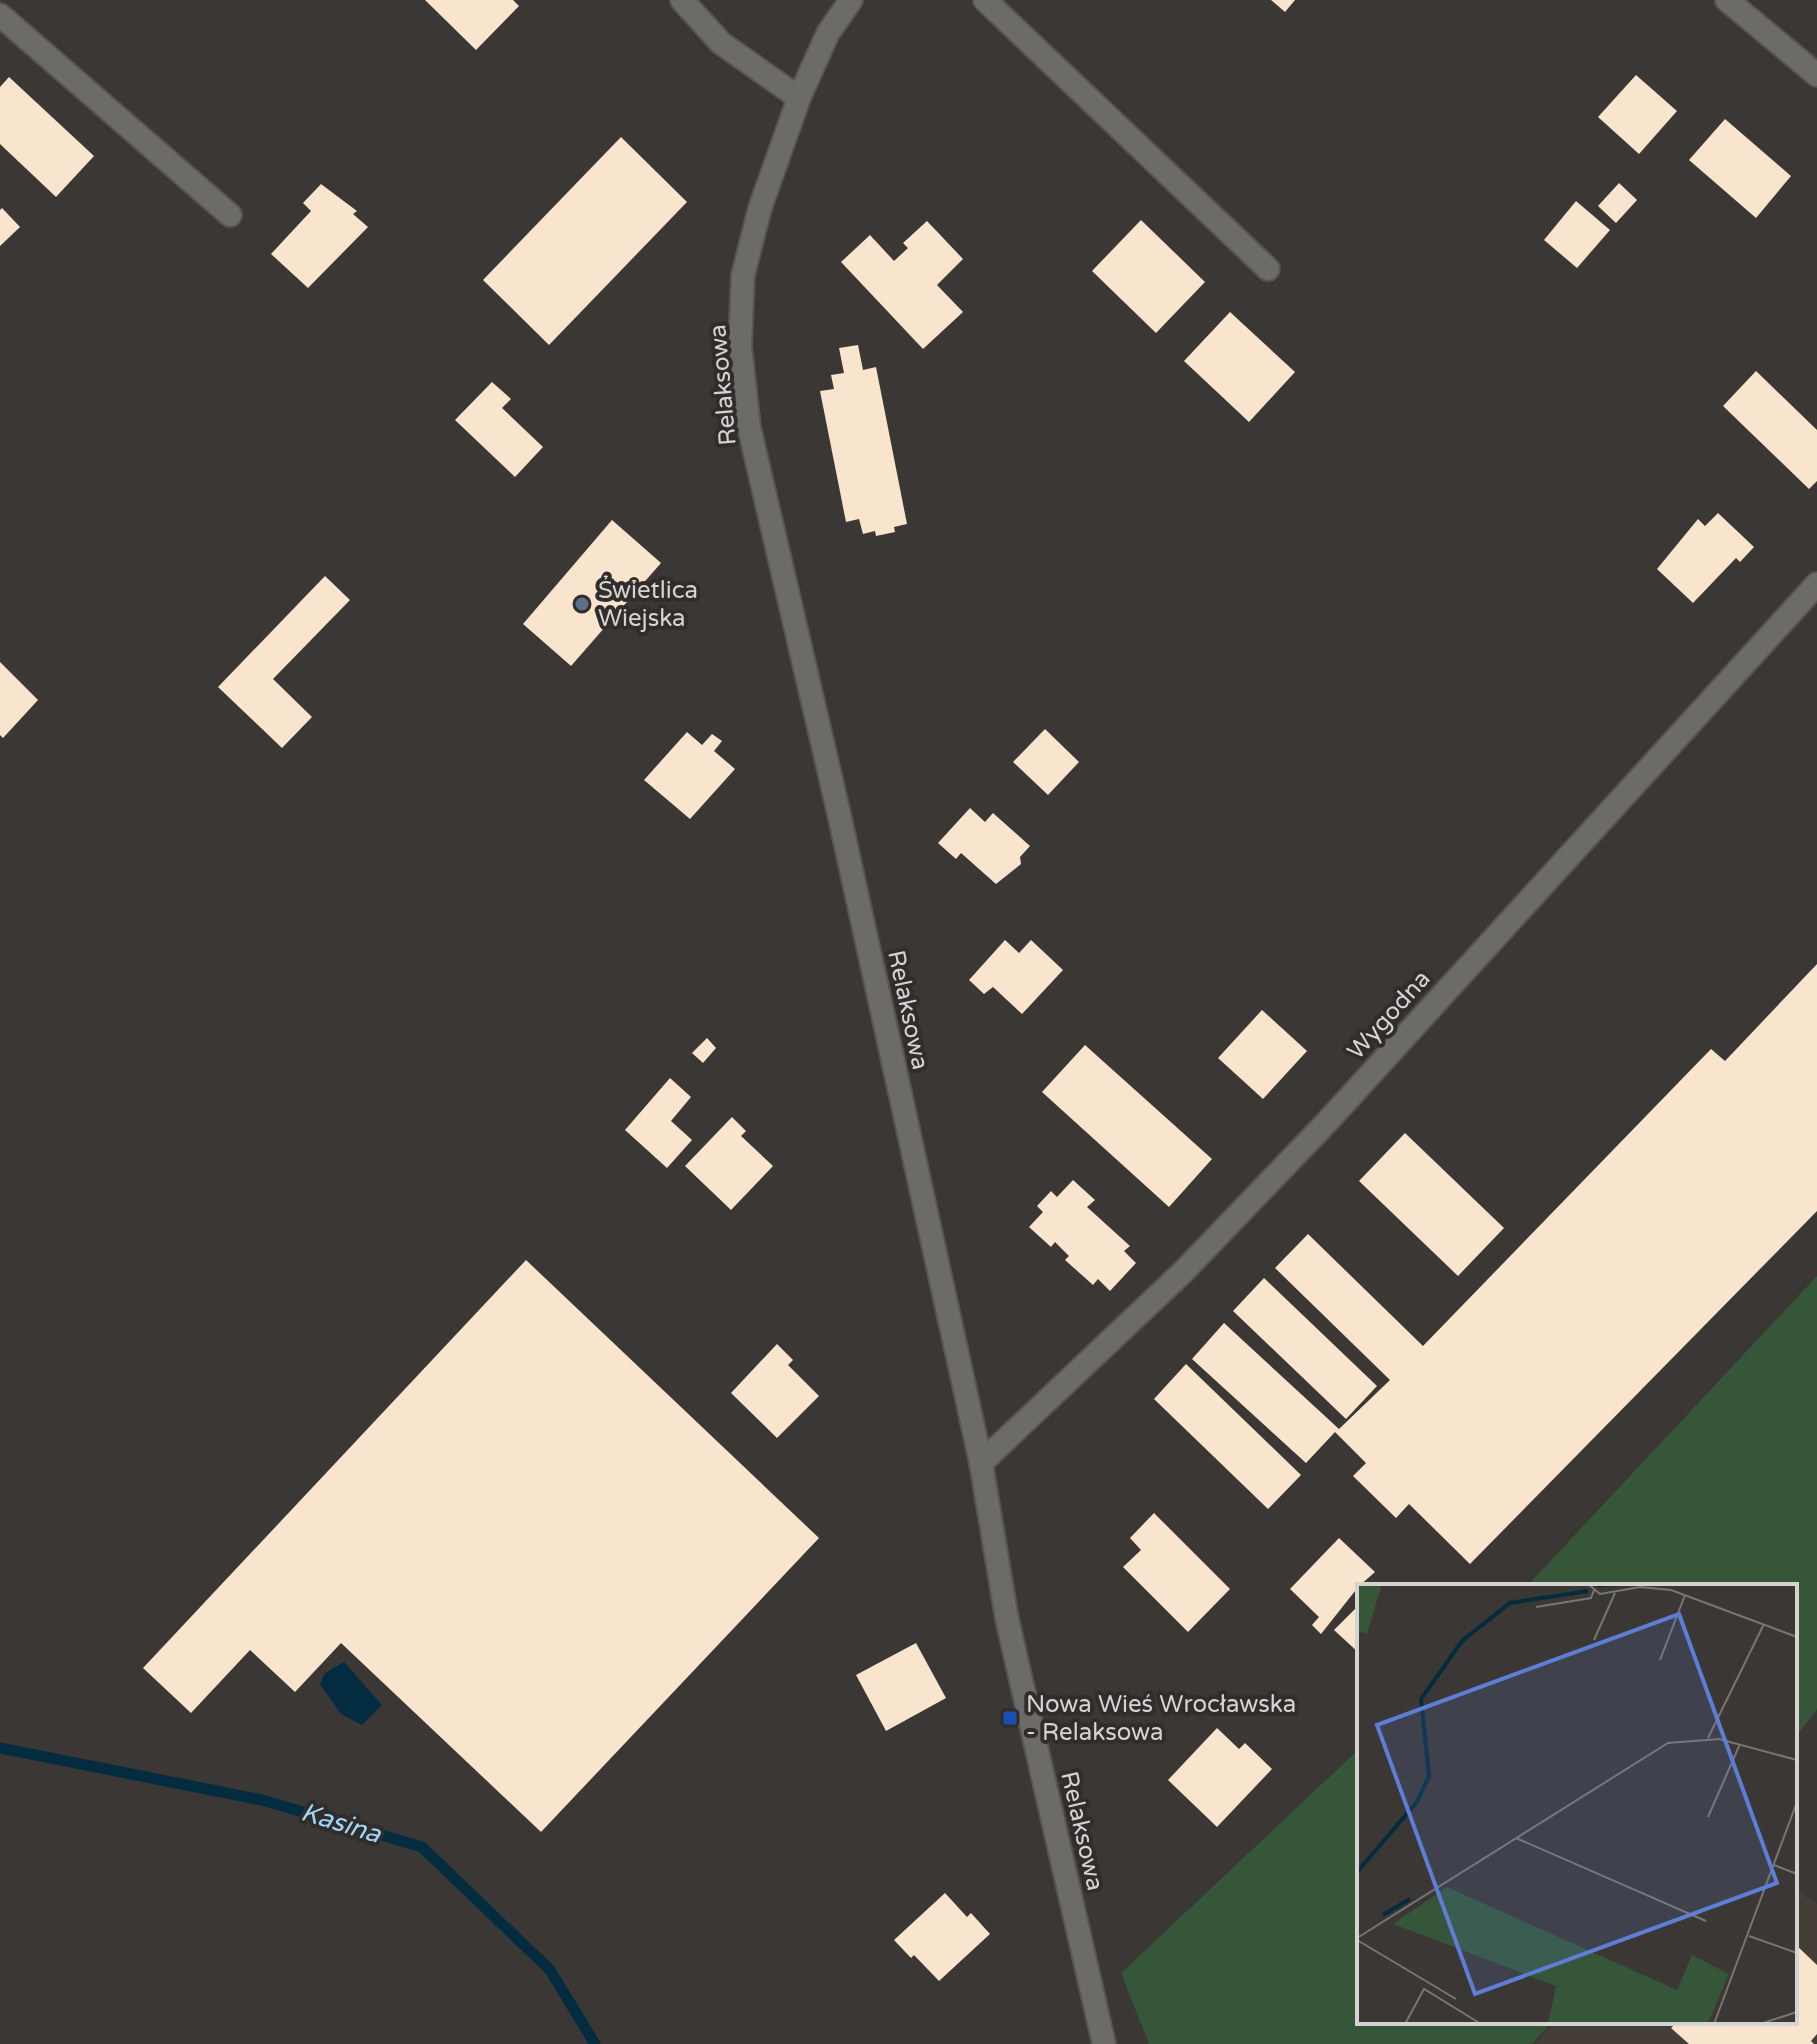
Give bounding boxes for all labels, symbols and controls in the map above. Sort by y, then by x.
street label: Relaksowa [703,323,743,447]
place label: Świetlica Wiejska [598,575,698,633]
marker: Świetlica Wiejska [573,595,591,613]
street label: Relaksowa [881,948,935,1072]
street label: Wygodna [1342,965,1436,1065]
inset map [1357,1584,1797,2024]
place label: Nowa Wieś Wrocławska - Relaksowa [1026,1690,1296,1747]
marker: Nowa Wieś Wrocławska - Relaksowa [1001,1709,1019,1727]
street label: Relaksowa [1054,1769,1110,1893]
water label: Kasina [298,1796,386,1850]

